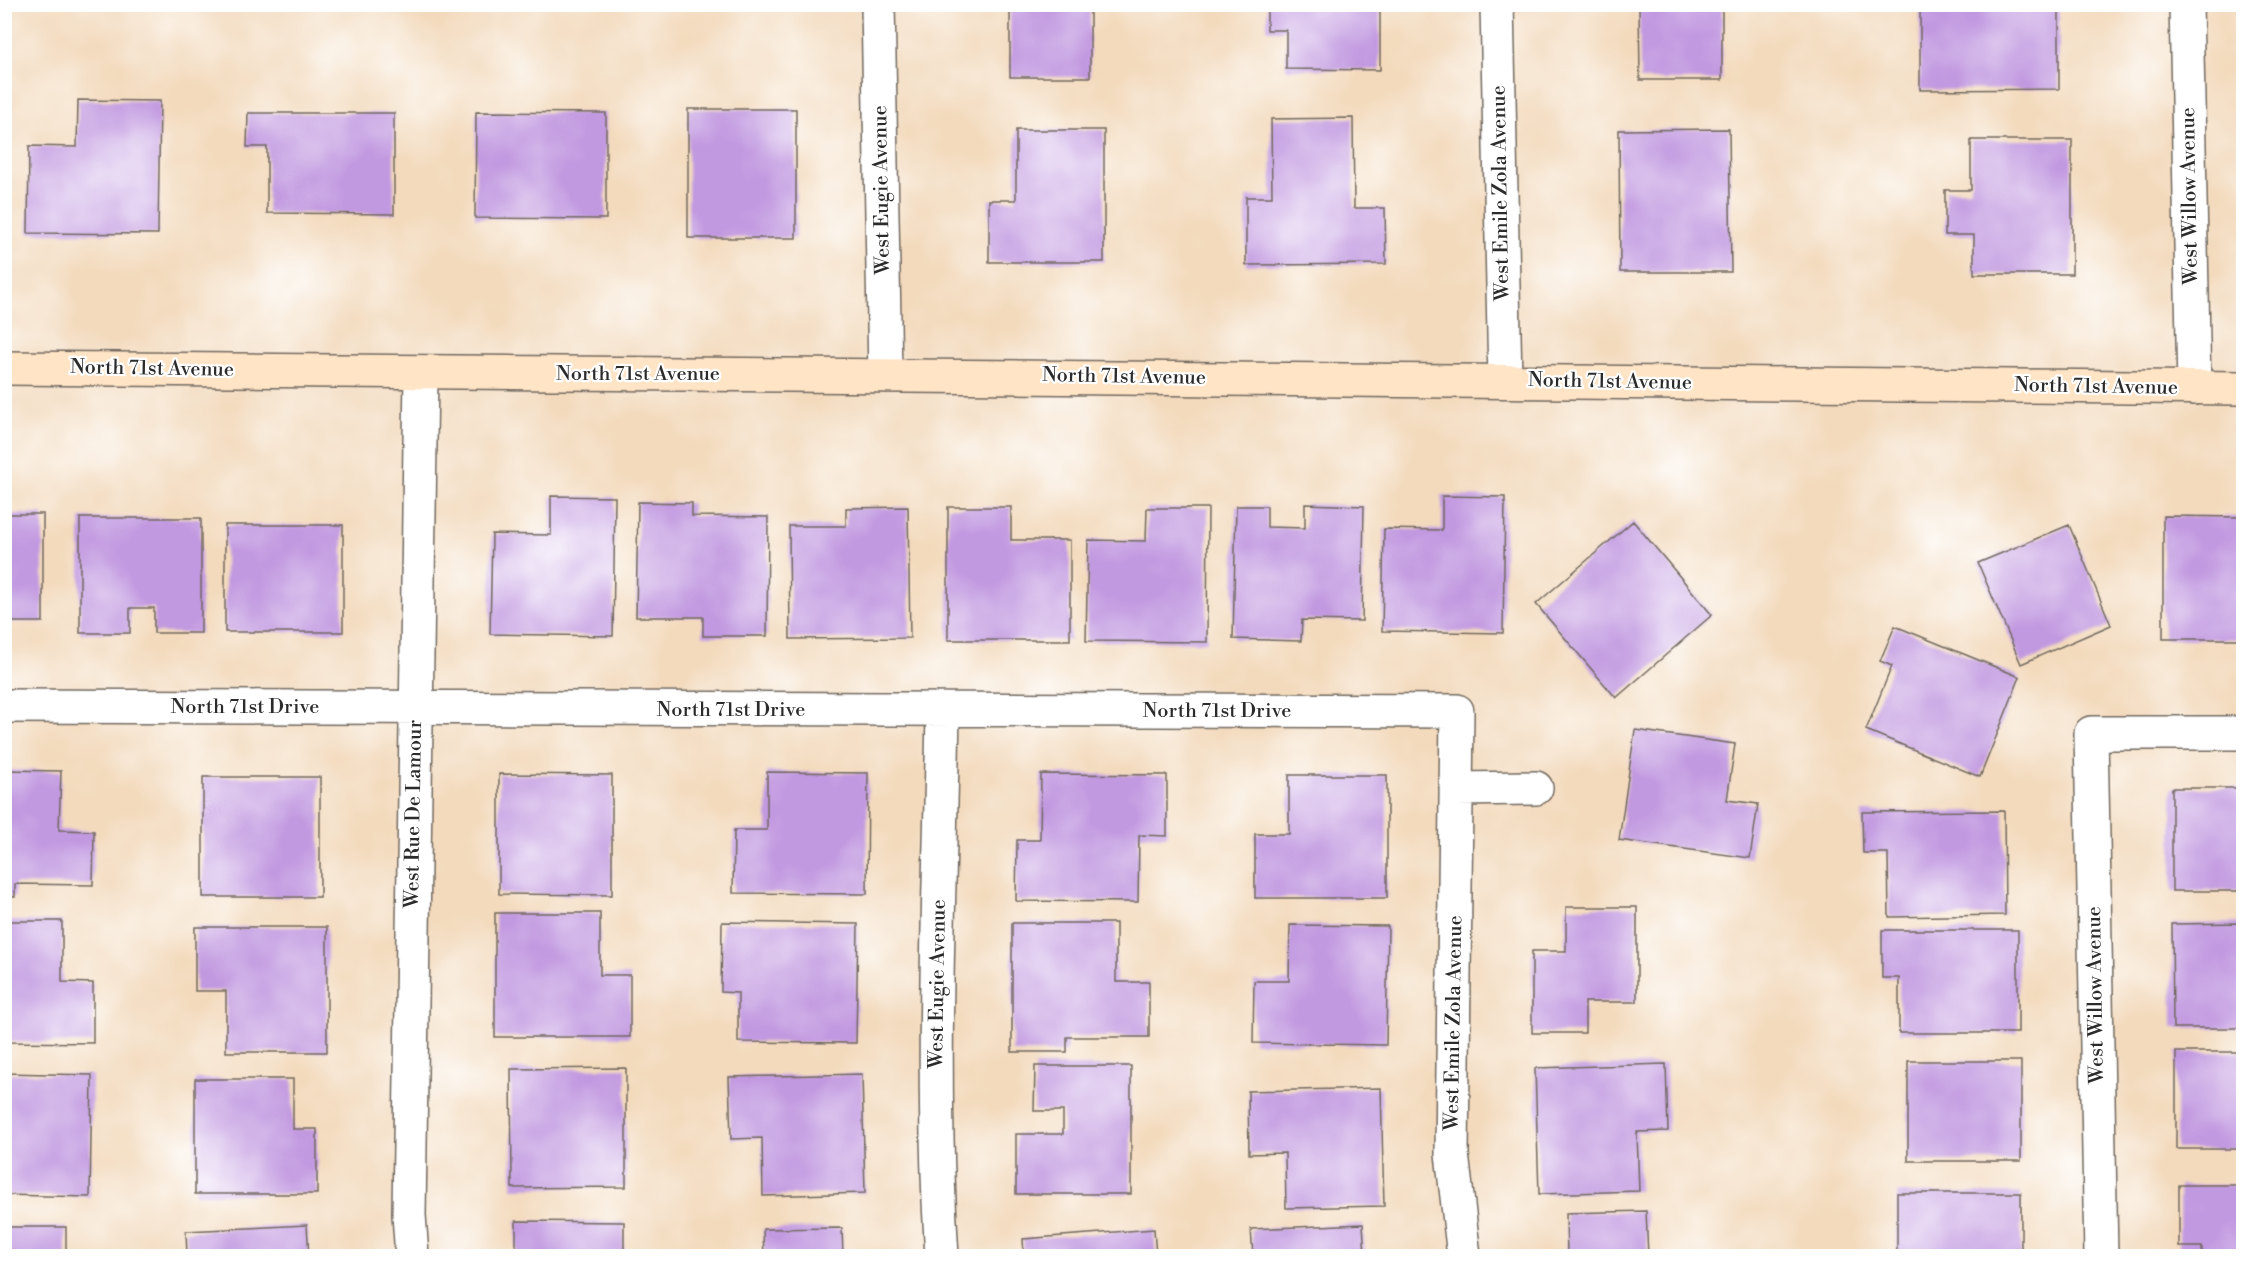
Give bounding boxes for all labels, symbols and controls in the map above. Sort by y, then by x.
street label: West Emile Zola Avenue [1487,85,1515,302]
street label: West Eugie Avenue [868,105,896,276]
street label: West Willow Avenue [2176,107,2204,286]
street label: North 71st Avenue [70,355,234,383]
street label: North 71st Avenue [556,362,720,387]
street label: North 71st Avenue [1042,363,1206,391]
street label: North 71st Avenue [1528,368,1692,396]
street label: North 71st Avenue [2014,373,2178,401]
street label: North 71st Drive [171,695,319,720]
street label: North 71st Drive [657,698,805,723]
street label: North 71st Drive [1143,699,1291,724]
street label: West Rue De Lamour [400,719,428,909]
street label: West Eugie Avenue [924,899,952,1070]
street label: West Willow Avenue [2082,906,2110,1085]
street label: West Emile Zola Avenue [1440,915,1468,1132]

